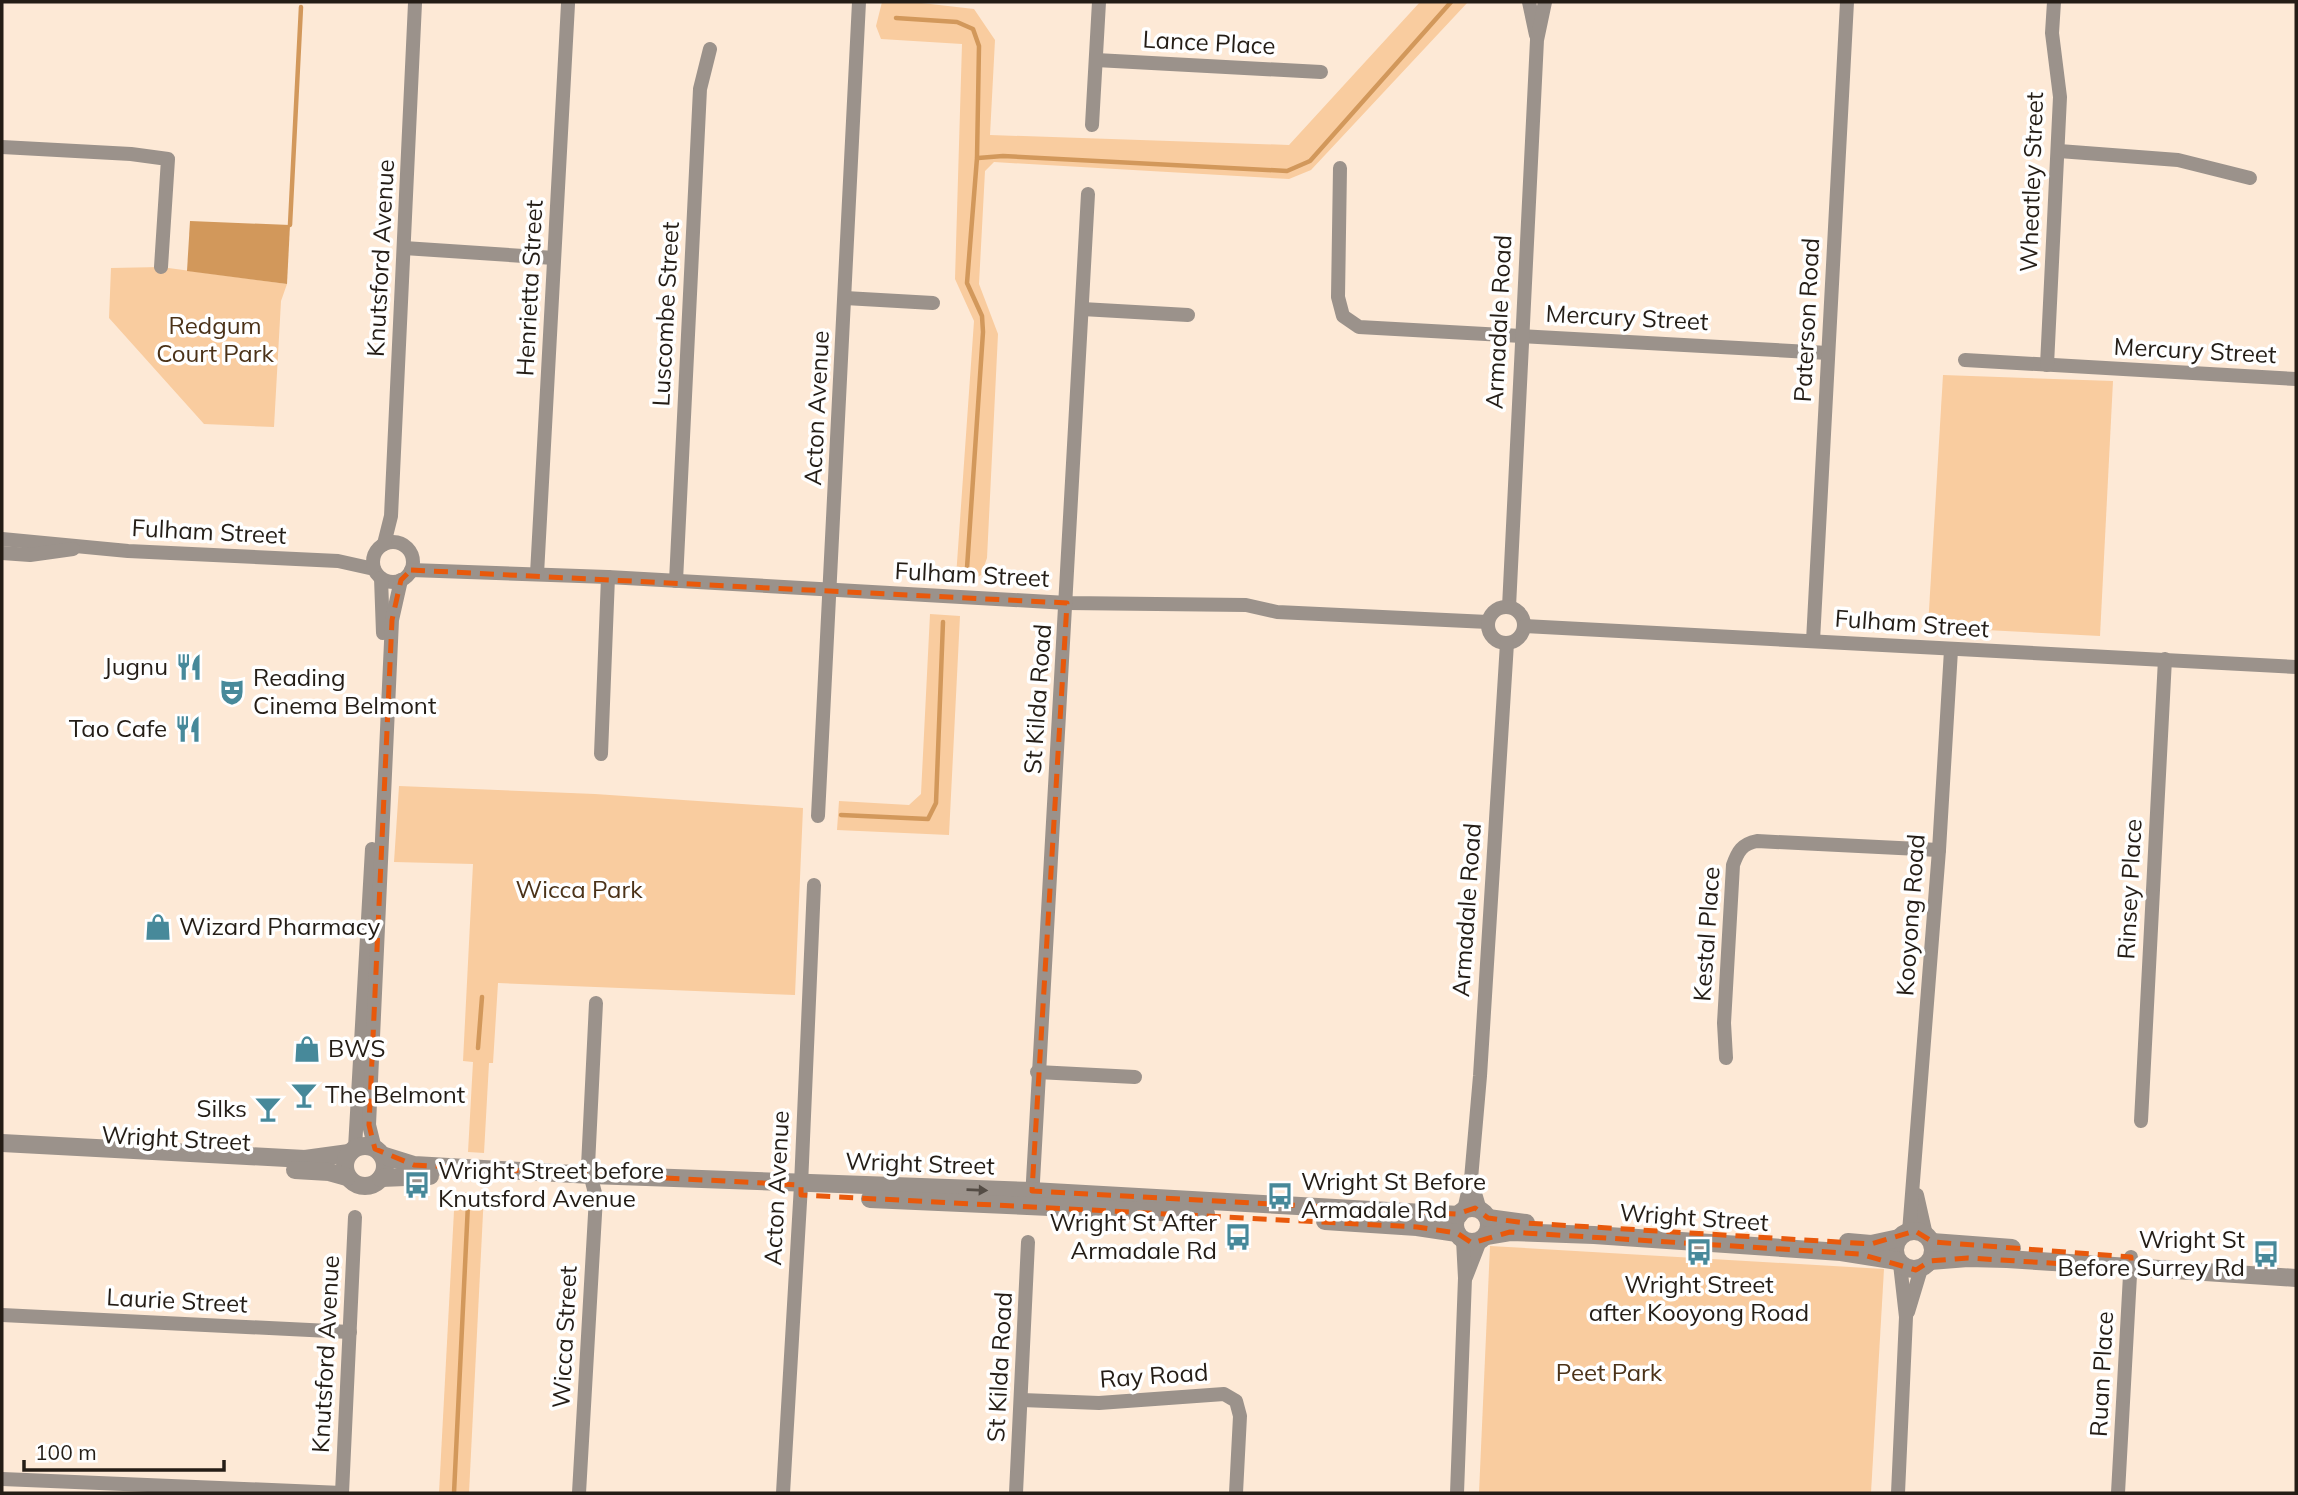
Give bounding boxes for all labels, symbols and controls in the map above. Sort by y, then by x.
street label: Lance Place [1142,24,1276,60]
street label: Wheatley Street [2013,91,2049,273]
street label: Knutsford Avenue [360,158,400,357]
street label: Henrietta Street [509,199,549,377]
street label: Luscombe Street [645,221,685,407]
street label: Armadale Road [1478,234,1518,410]
street label: Paterson Road [1787,237,1825,403]
street label: Mercury Street [1545,298,1709,336]
park label: Redgum Court Park [156,310,274,368]
street label: Acton Avenue [797,330,835,486]
street label: Mercury Street [2113,331,2277,369]
street label: Fulham Street [131,512,287,550]
street label: Fulham Street [894,555,1050,593]
street label: Fulham Street [1834,603,1990,643]
street label: St Kilda Road [1017,623,1057,775]
place label: Jugnu [104,651,168,681]
restaurant icon: Jugnu [174,652,204,682]
place label: Reading Cinema Belmont [253,662,436,720]
theatre icon: Reading Cinema Belmont [217,677,247,707]
place label: Tao Cafe [69,713,167,743]
restaurant icon: Tao Cafe [173,714,203,744]
street label: Rinsey Place [2110,818,2148,960]
street label: Armadale Road [1445,822,1487,998]
street label: Kooyong Road [1889,833,1931,997]
street label: Kestal Place [1686,866,1726,1002]
park label: Wicca Park [515,874,643,904]
place label: Wizard Pharmacy [179,911,381,941]
shop icon: Wizard Pharmacy [143,912,173,942]
place label: BWS [328,1033,385,1063]
shop icon: BWS [292,1034,322,1064]
place label: The Belmont [325,1079,465,1109]
bar icon: The Belmont [289,1080,319,1110]
place label: Silks [197,1093,247,1123]
bar icon: Silks [253,1094,283,1124]
street label: Acton Avenue [757,1110,795,1266]
street label: Wright Street [101,1119,251,1157]
street label: Wright Street [845,1145,995,1181]
place label: Wright Street before Knutsford Avenue [438,1155,664,1213]
place label: Wright St Before Armadale Rd [1301,1166,1486,1224]
bus stop icon: Wright Street before Knutsford Avenue [402,1170,432,1200]
bus stop icon: Wright St Before Armadale Rd [1265,1181,1295,1211]
one-way arrow [966,1184,988,1196]
street label: Wright Street [1619,1197,1770,1237]
place label: Wright St After Armadale Rd [1049,1207,1217,1265]
bus stop icon: Wright St After Armadale Rd [1223,1222,1253,1252]
place label: Wright St Before Surrey Rd [2058,1224,2245,1282]
bus stop icon: Wright Street after Kooyong Road [1684,1237,1714,1267]
bus stop icon: Wright St Before Surrey Rd [2251,1239,2281,1269]
street label: Knutsford Avenue [305,1254,345,1453]
street label: Wicca Street [545,1265,583,1409]
place label: Wright Street after Kooyong Road [1589,1269,1809,1327]
street label: Laurie Street [106,1281,248,1319]
street label: St Kilda Road [980,1291,1018,1443]
street label: Ruan Place [2083,1310,2119,1437]
street label: Ray Road [1099,1356,1209,1394]
park label: Peet Park [1556,1357,1663,1387]
scale bar [24,1428,224,1472]
text: 100 m [35,1439,97,1465]

